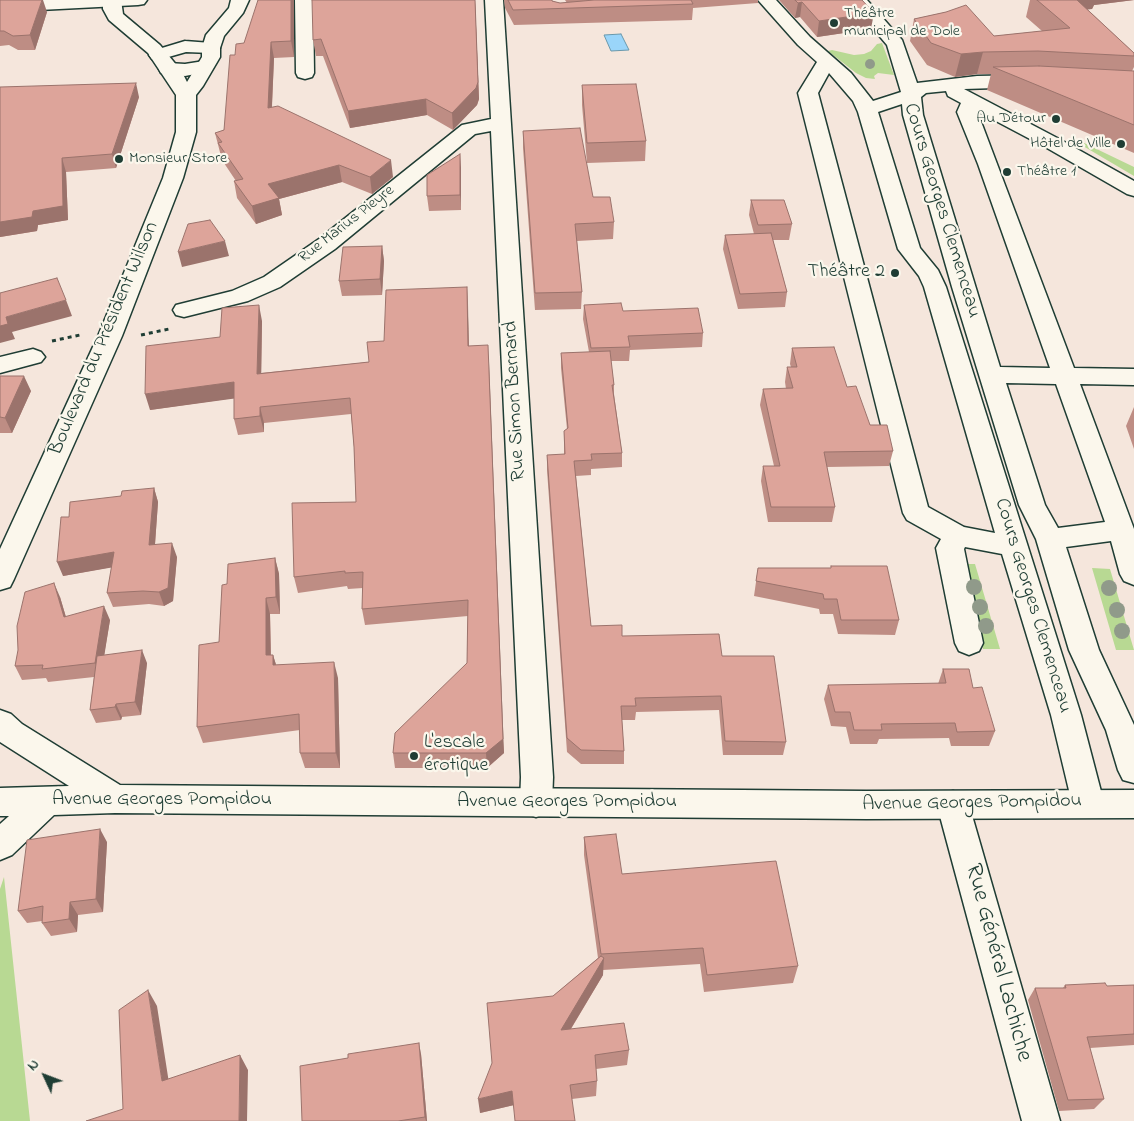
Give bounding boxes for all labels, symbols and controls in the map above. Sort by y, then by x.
place label: Théâtre municipal de Dole [844,4,960,42]
marker: Théâtre municipal de Dole [828,17,840,29]
street label: Cours Georges Clemenceau [897,101,985,321]
place label: Au Détour [976,109,1046,129]
marker: Au Détour [1050,113,1062,125]
place label: Hôtel de Ville [1030,134,1111,154]
marker: Hôtel de Ville [1115,138,1127,150]
place label: Monsieur Store [129,149,227,169]
marker: Monsieur Store [113,153,125,165]
place label: Théâtre 1 [1017,162,1076,182]
marker: Théâtre 1 [1001,166,1013,178]
street label: Rue Marius Pieyre [295,182,399,268]
street label: Boulevard du Président Wilson [45,219,165,459]
place label: Théâtre 2 [807,261,885,285]
marker: Théâtre 2 [889,267,901,279]
street label: Rue Simon Bernard [500,320,532,482]
street label: Cours Georges Clemenceau [988,496,1076,716]
place label: L'escale érotique [424,732,489,779]
marker: L'escale érotique [408,750,420,762]
street label: Avenue Georges Pompidou [52,789,272,813]
street label: Avenue Georges Pompidou [862,790,1082,818]
street label: Avenue Georges Pompidou [457,791,677,815]
street label: Rue Général Lachiche [957,861,1037,1065]
north arrow [20,1051,70,1101]
text: N [23,1055,45,1076]

